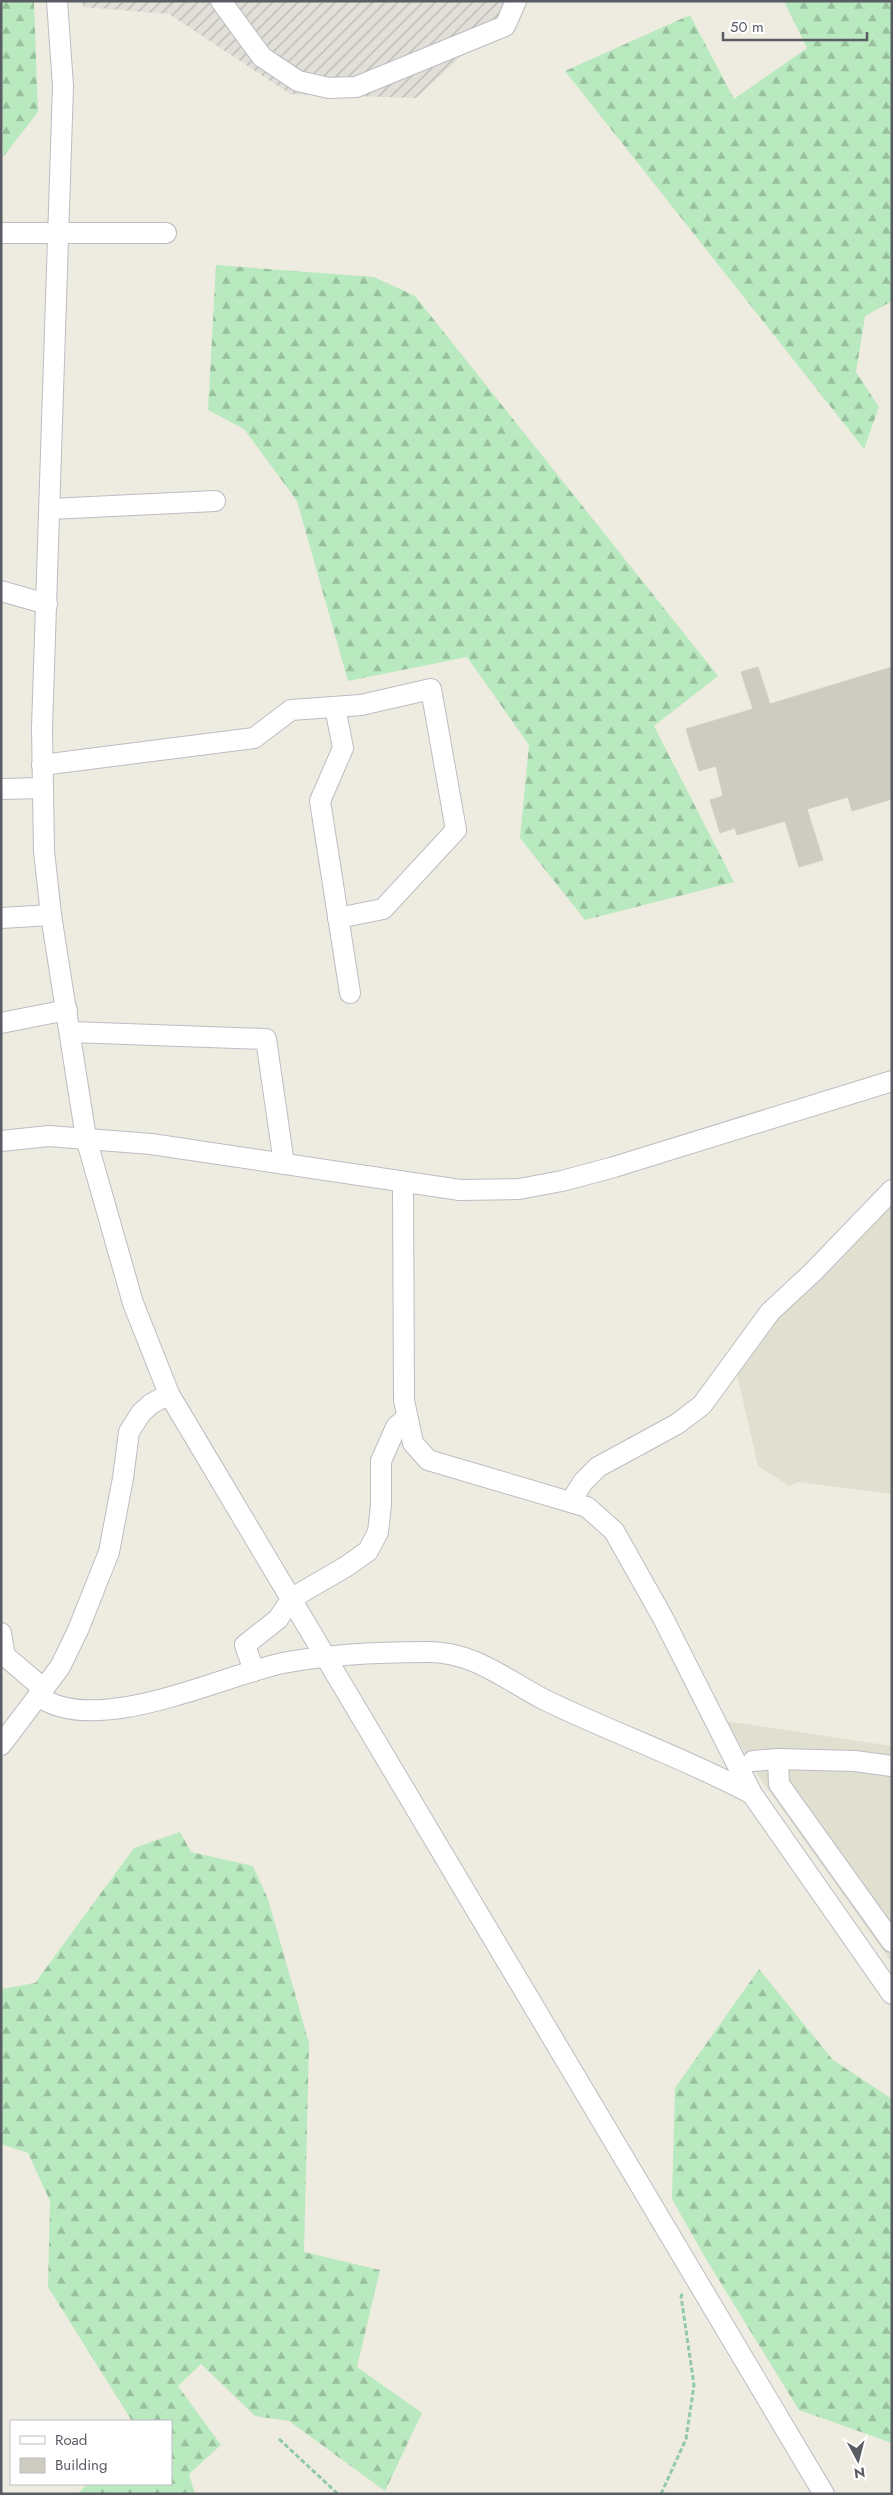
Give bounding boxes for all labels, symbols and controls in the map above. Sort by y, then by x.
scale bar [723,10,867,42]
text: 50 m [730,16,764,38]
legend [10,2420,172,2485]
text: Road [55,2429,87,2451]
north arrow [833,2435,883,2485]
text: Building [55,2454,107,2476]
text: N [853,2462,866,2484]

